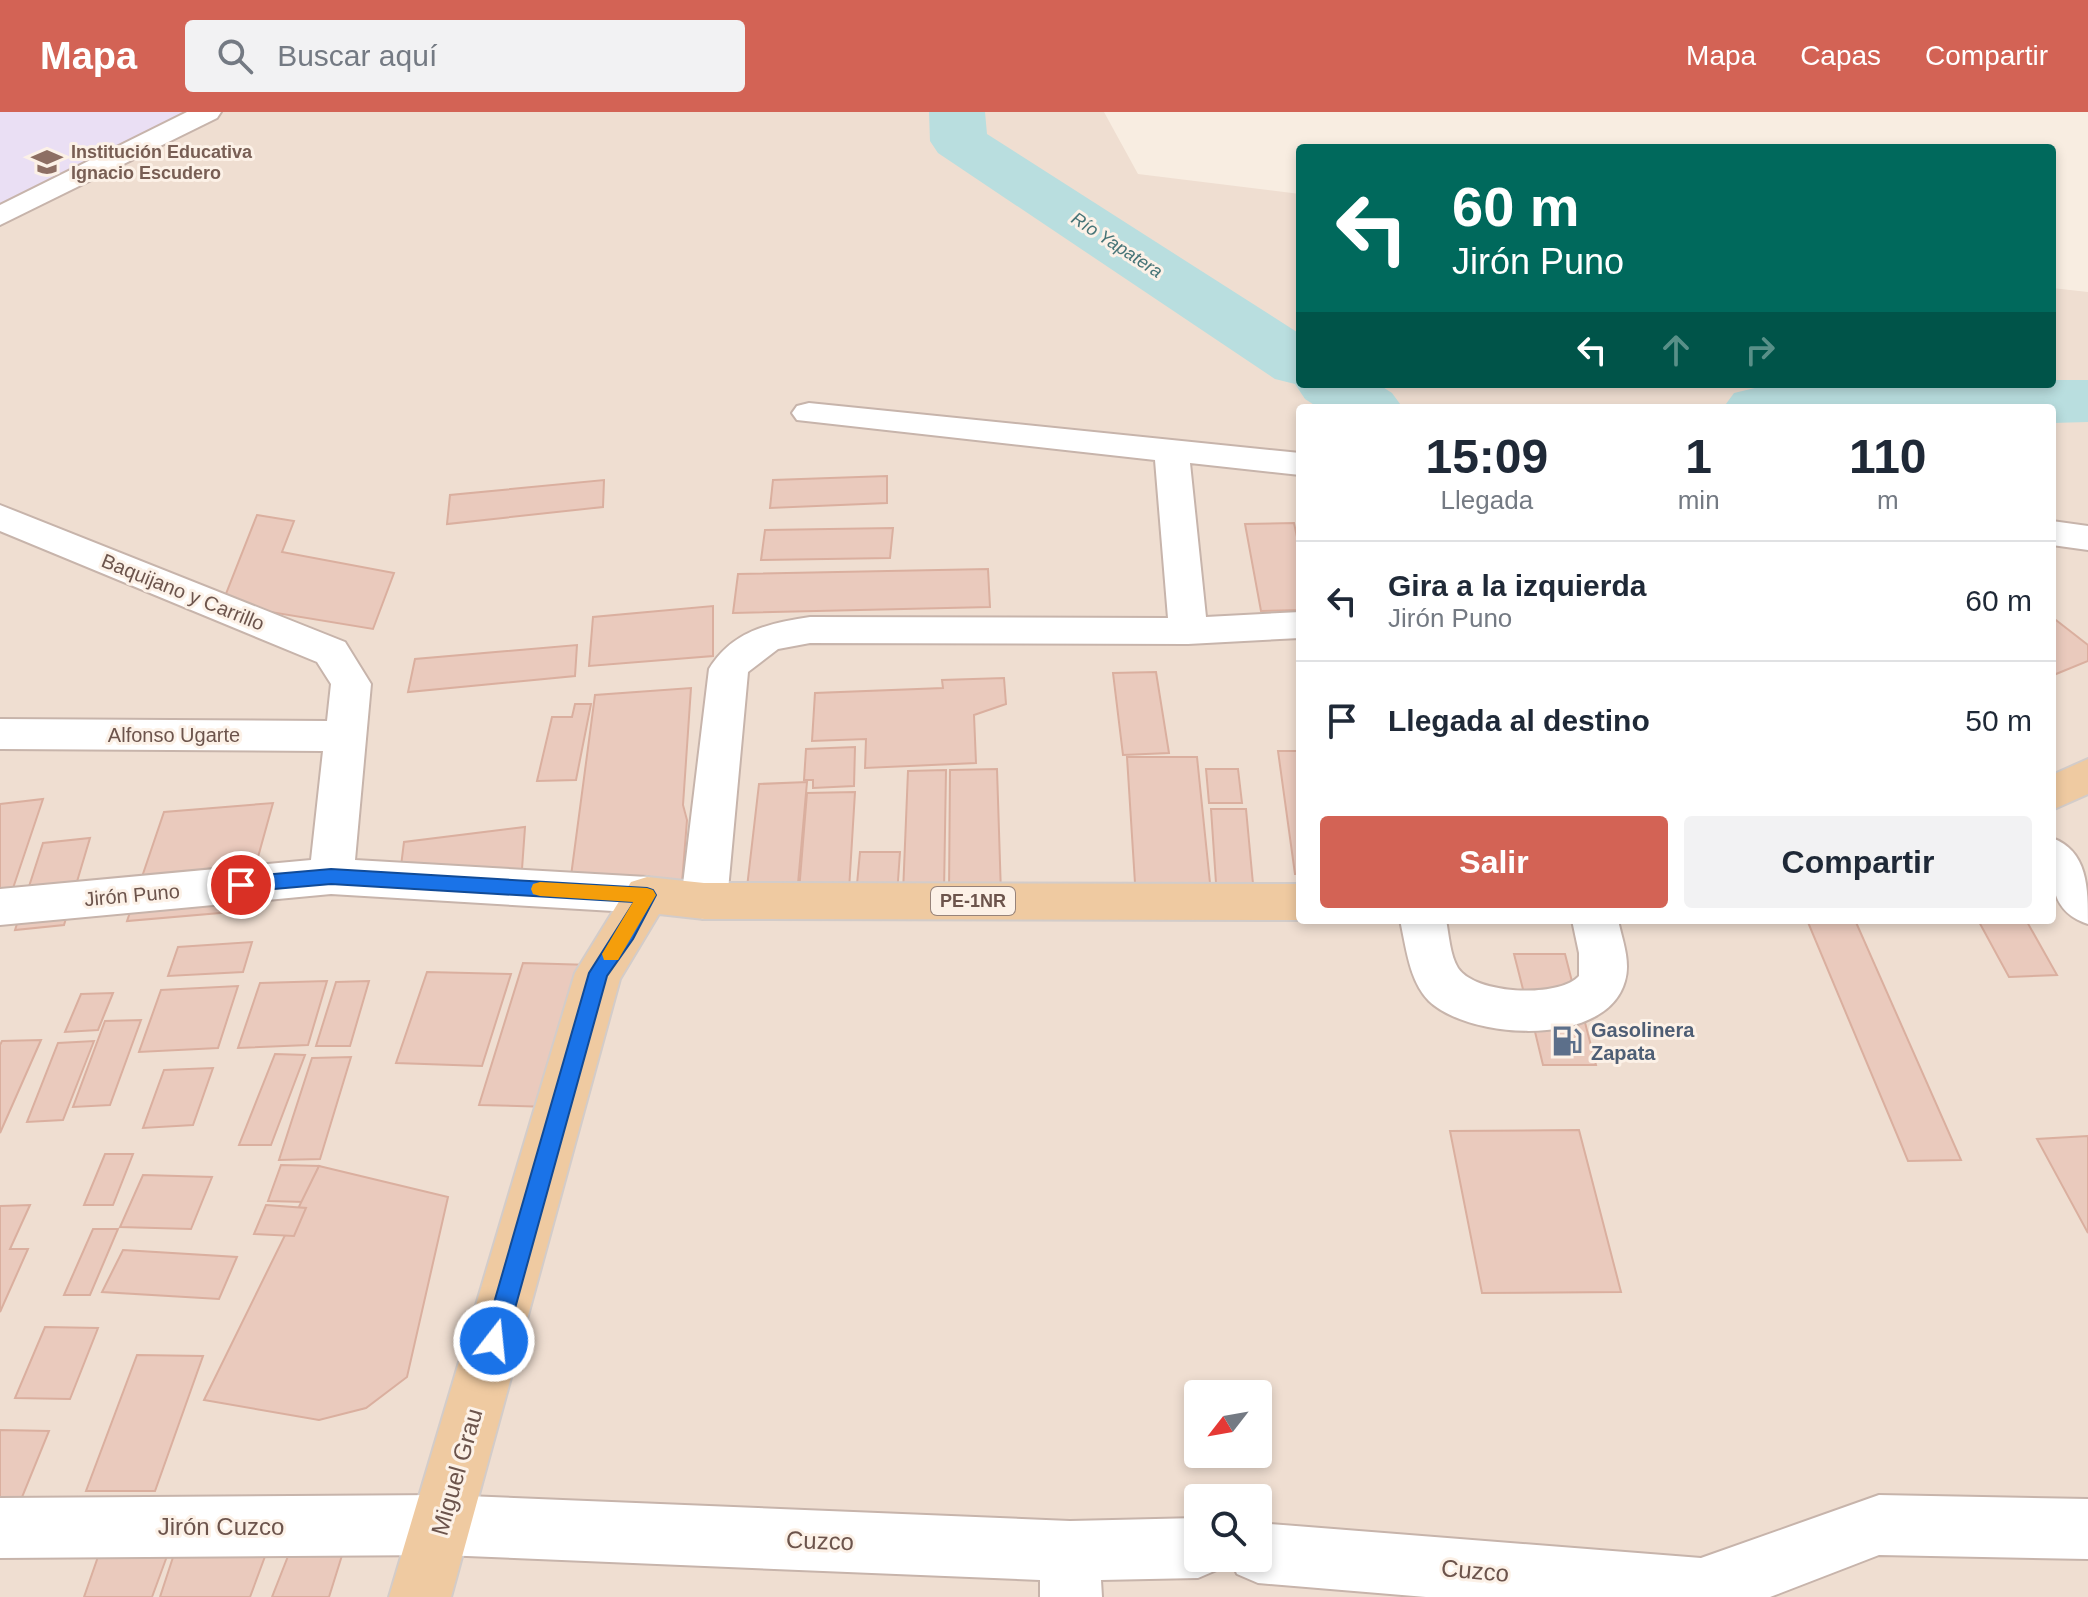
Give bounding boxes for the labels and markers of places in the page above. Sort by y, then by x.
place label: Institución Educativa Ignacio Escudero [71,142,253,183]
school or university icon: Institución Educativa Ignacio Escudero [30,145,64,179]
pin [207,851,275,919]
place label: Gasolinera Zapata [1591,1019,1695,1064]
fuel station icon: Gasolinera Zapata [1550,1024,1584,1058]

